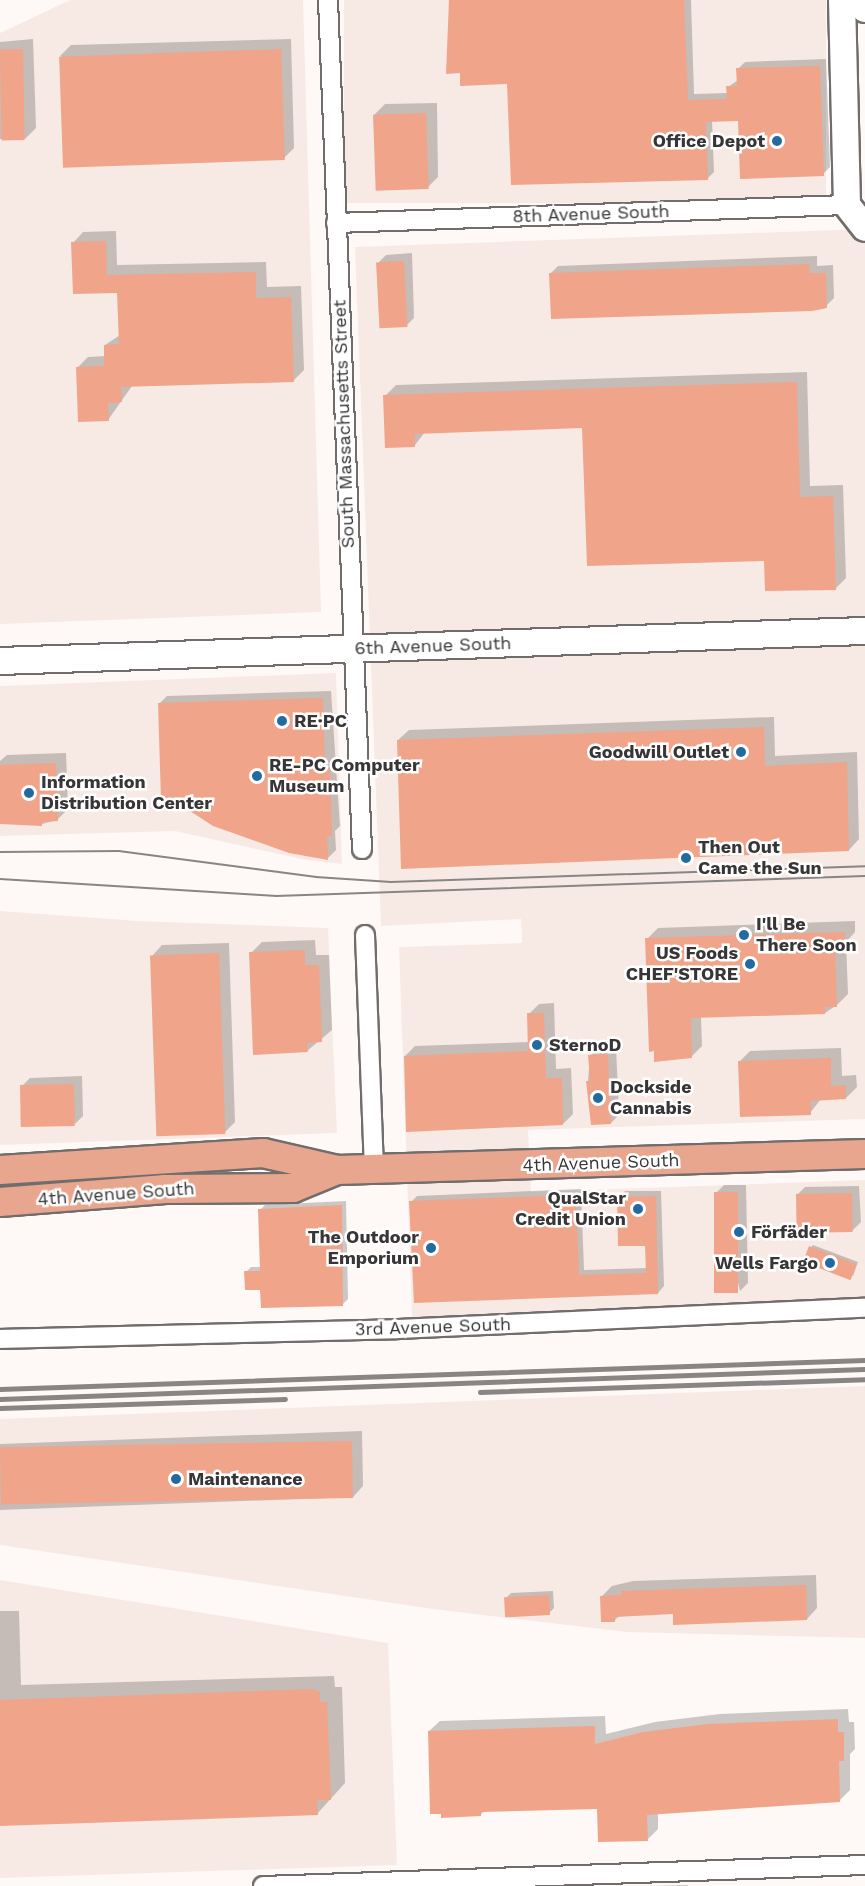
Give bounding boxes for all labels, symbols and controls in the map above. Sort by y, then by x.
place label: Office Depot [653,130,765,152]
marker: Office Depot [770,134,784,148]
street label: 8th Avenue South [512,200,670,228]
street label: South Massachusetts Street [329,299,359,549]
street label: 6th Avenue South [354,632,512,660]
place label: RE∙PC [294,710,347,732]
marker: RE∙PC [275,714,289,728]
place label: Goodwill Outlet [588,741,729,763]
marker: Goodwill Outlet [734,745,748,759]
place label: RE-PC Computer Museum [269,755,420,798]
marker: RE-PC Computer Museum [250,769,264,783]
place label: Information Distribution Center [41,772,212,814]
marker: Information Distribution Center [22,786,36,800]
place label: Then Out Came the Sun [698,837,822,880]
marker: Then Out Came the Sun [679,851,693,865]
place label: I'll Be There Soon [756,914,857,956]
marker: I'll Be There Soon [737,928,751,942]
place label: US Foods CHEF'STORE [626,943,738,986]
marker: US Foods CHEF'STORE [743,957,757,971]
place label: SternoD [549,1034,621,1056]
marker: SternoD [530,1038,544,1052]
place label: Dockside Cannabis [610,1077,692,1120]
marker: Dockside Cannabis [591,1091,605,1105]
street label: 4th Avenue South [522,1149,680,1177]
street label: 4th Avenue South [37,1178,195,1210]
place label: QualStar Credit Union [515,1188,626,1230]
marker: QualStar Credit Union [631,1202,645,1216]
place label: Förfäder [751,1221,827,1243]
marker: Förfäder [732,1225,746,1239]
place label: The Outdoor Emporium [308,1227,419,1270]
marker: The Outdoor Emporium [424,1241,438,1255]
place label: Wells Fargo [715,1252,818,1274]
marker: Wells Fargo [823,1256,837,1270]
street label: 3rd Avenue South [354,1313,512,1341]
place label: Maintenance [188,1468,303,1490]
marker: Maintenance [169,1472,183,1486]

